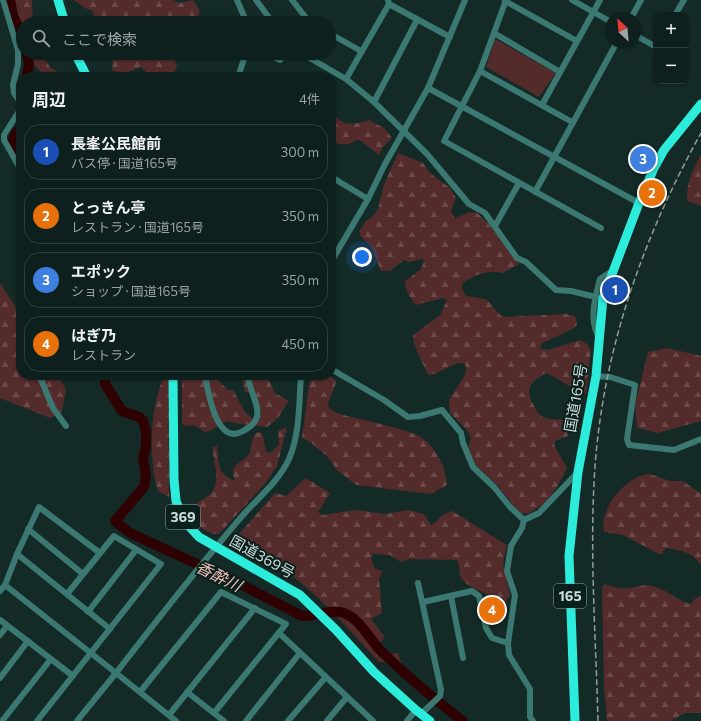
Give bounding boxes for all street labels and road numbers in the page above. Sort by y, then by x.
street label: 国道165号 [560,362,590,433]
road number: 369 [166,505,200,529]
street label: 国道369号 [227,531,298,581]
road number: 165 [554,584,586,608]

